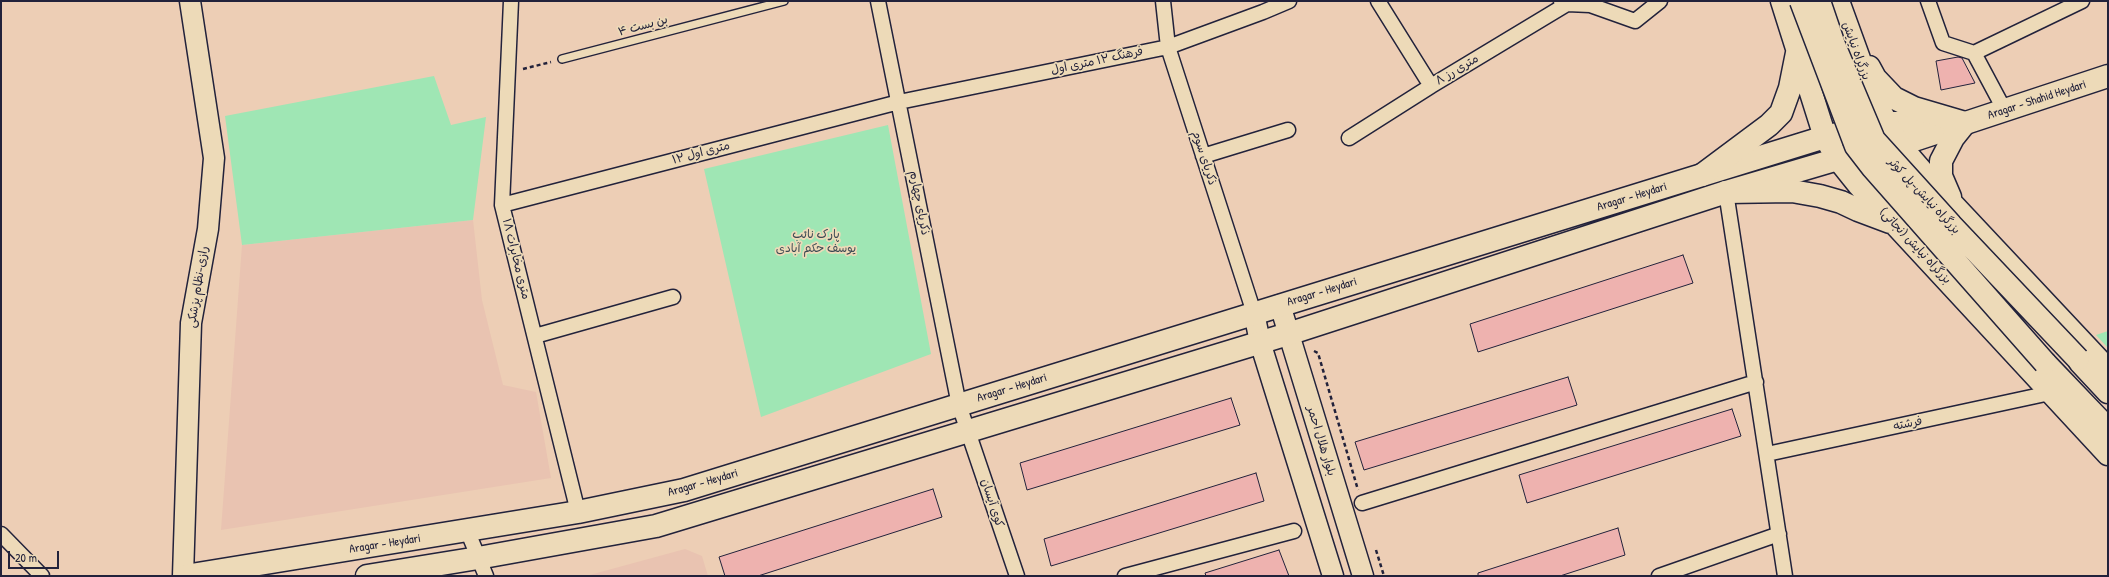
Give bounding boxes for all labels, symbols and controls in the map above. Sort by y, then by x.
street label: بن بست ۴ [617,12,669,40]
street label: بزرگراه نیایش [1839,20,1873,82]
street label: فرهنگ ۱۲ متری اول [1050,44,1144,78]
street label: ۸ متری رز [1433,52,1481,88]
street label: Aragar - Shahid Heydari [1986,77,2088,123]
street label: ذکریای سوم [1188,129,1220,187]
street label: ۱۲ متری اول [671,138,731,168]
street label: بزرگراه نیایش-پل کوثر [1885,155,1963,237]
street label: ذکریای چهارم [906,170,932,236]
street label: Aragar - Heydari [1595,180,1669,214]
street label: بزرگراه نیایش (نجاتی) [1876,205,1954,287]
street label: ۱۸ متری مخابرات [499,217,533,301]
park label: پارک نائب یوسف حکم آبادی [776,228,856,256]
street label: رازی-نظام پزشکی [184,245,212,329]
street label: Aragar - Heydari [1285,275,1359,309]
street label: Aragar - Heydari [975,371,1049,405]
street label: بلوار هلال احمر [1304,404,1338,478]
street label: فرشته [1892,414,1924,434]
street label: Aragar - Heydari [666,466,740,500]
street label: کوی آیسان [977,477,1007,529]
street label: Aragar - Heydari [348,531,422,557]
scale bar [10,543,61,569]
text: 20 m [15,549,37,566]

